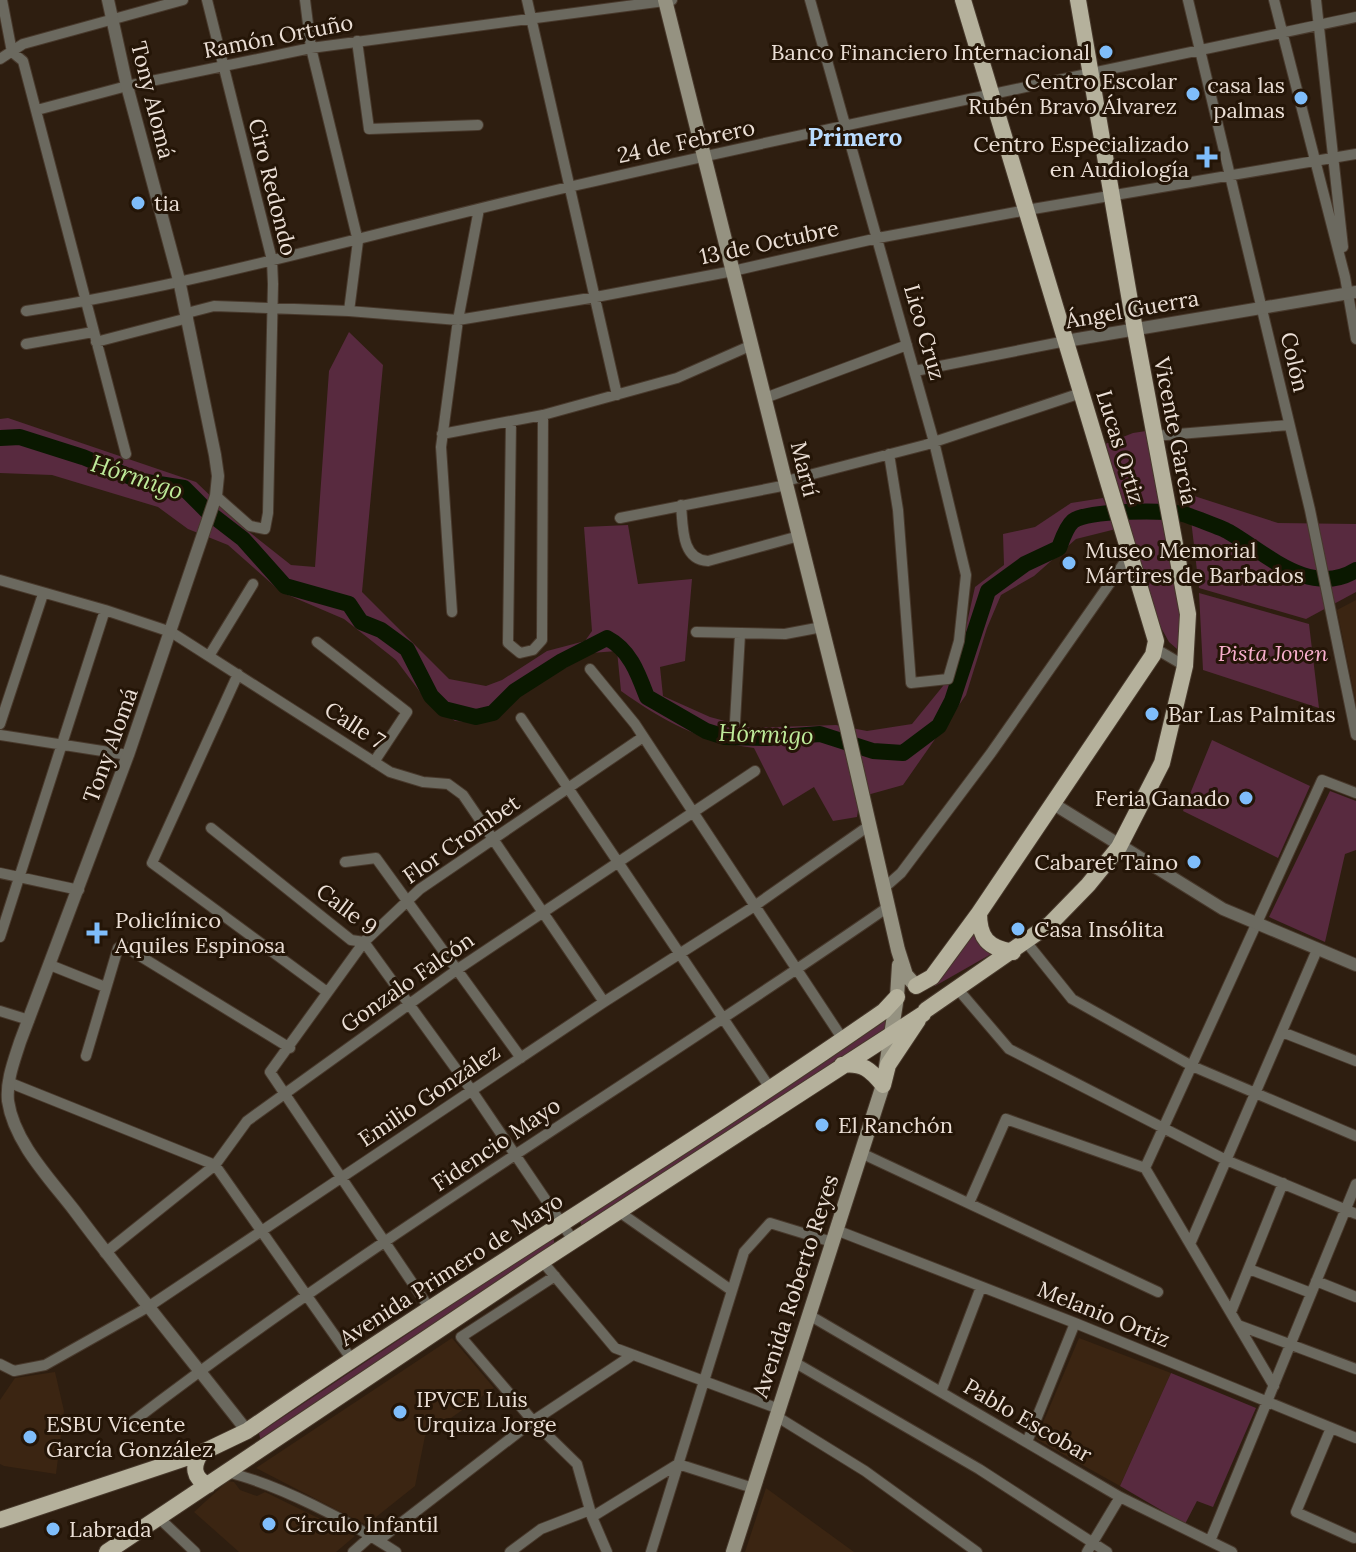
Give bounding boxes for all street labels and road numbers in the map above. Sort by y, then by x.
street label: Ramón Ortuño [201,8,355,64]
street label: Tony Alomá [125,38,181,162]
street label: 24 de Febrero [615,113,757,169]
street label: Ciro Redondo [242,115,304,259]
street label: 13 de Octubre [697,214,841,270]
street label: Lico Cruz [898,281,952,383]
street label: Ángel Guerra [1062,283,1201,335]
street label: Colón [1275,329,1315,395]
street label: Vicente García [1148,354,1204,507]
street label: Lucas Ortiz [1090,387,1152,507]
street label: Martí [785,438,825,500]
street label: Tony Alomá [76,684,144,806]
street label: Calle 7 [319,695,391,755]
street label: Flor Crombet [397,788,525,890]
street label: Calle 9 [311,877,383,941]
street label: Gonzalo Falcón [335,926,479,1038]
street label: Emilio González [353,1037,505,1153]
street label: Fidencio Mayo [427,1091,565,1197]
street label: Avenida Roberto Reyes [745,1171,844,1402]
street label: Avenida Primero de Mayo [333,1186,568,1352]
street label: Melanio Ortiz [1034,1275,1174,1353]
street label: Pablo Escobar [959,1372,1098,1468]

